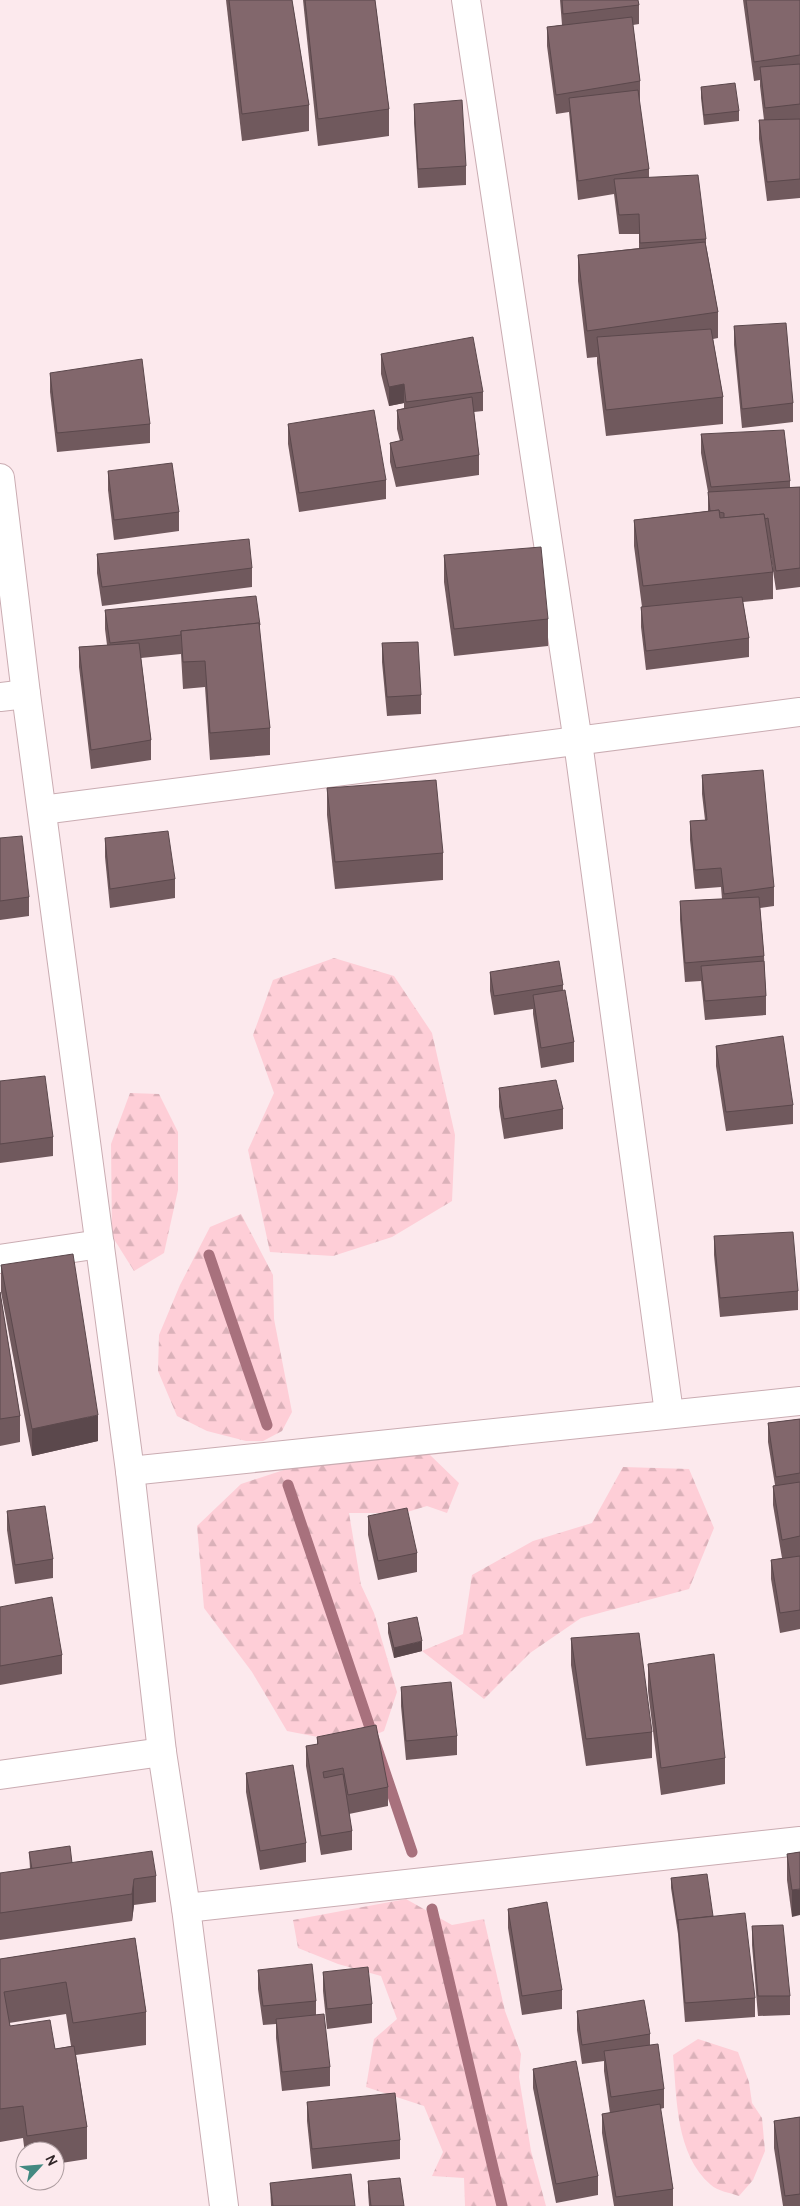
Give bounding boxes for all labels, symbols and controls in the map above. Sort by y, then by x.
north arrow [15,2141,65,2191]
text: N [41,2152,62,2169]

